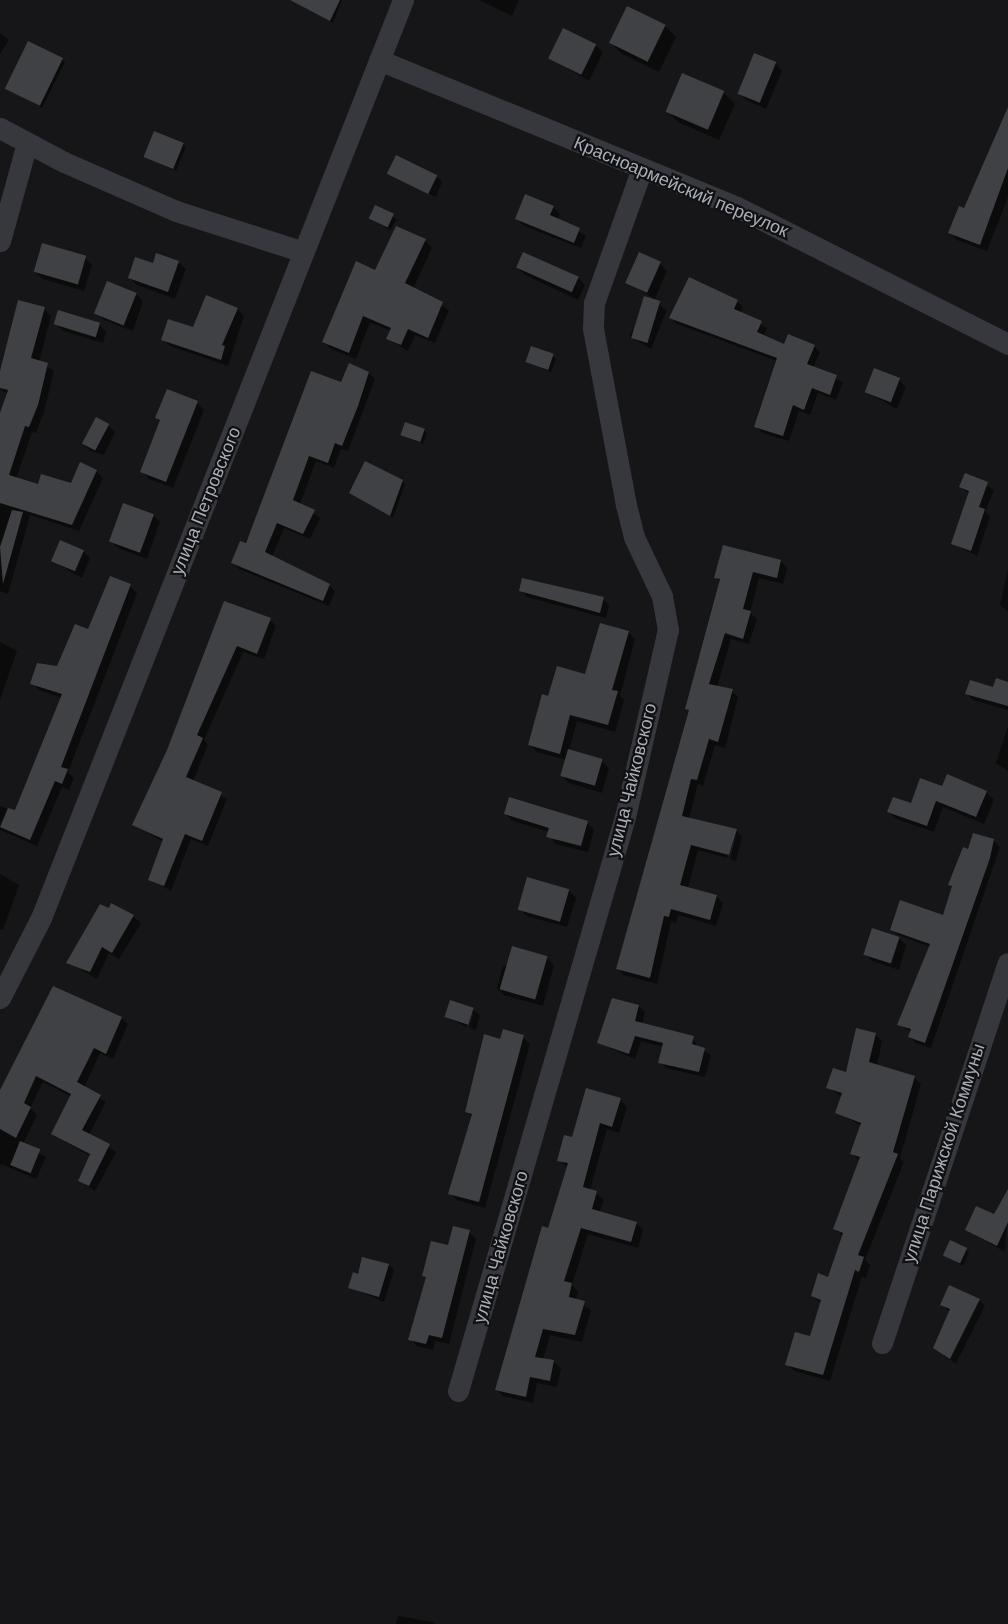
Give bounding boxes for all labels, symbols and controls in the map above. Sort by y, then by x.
street label: Красноармейский переулок [571,132,791,242]
street label: улица Петровского [166,424,246,578]
street label: улица Чайковского [602,701,662,859]
street label: улица Парижской Коммуны [898,1041,990,1265]
street label: улица Чайковского [469,1168,533,1326]

